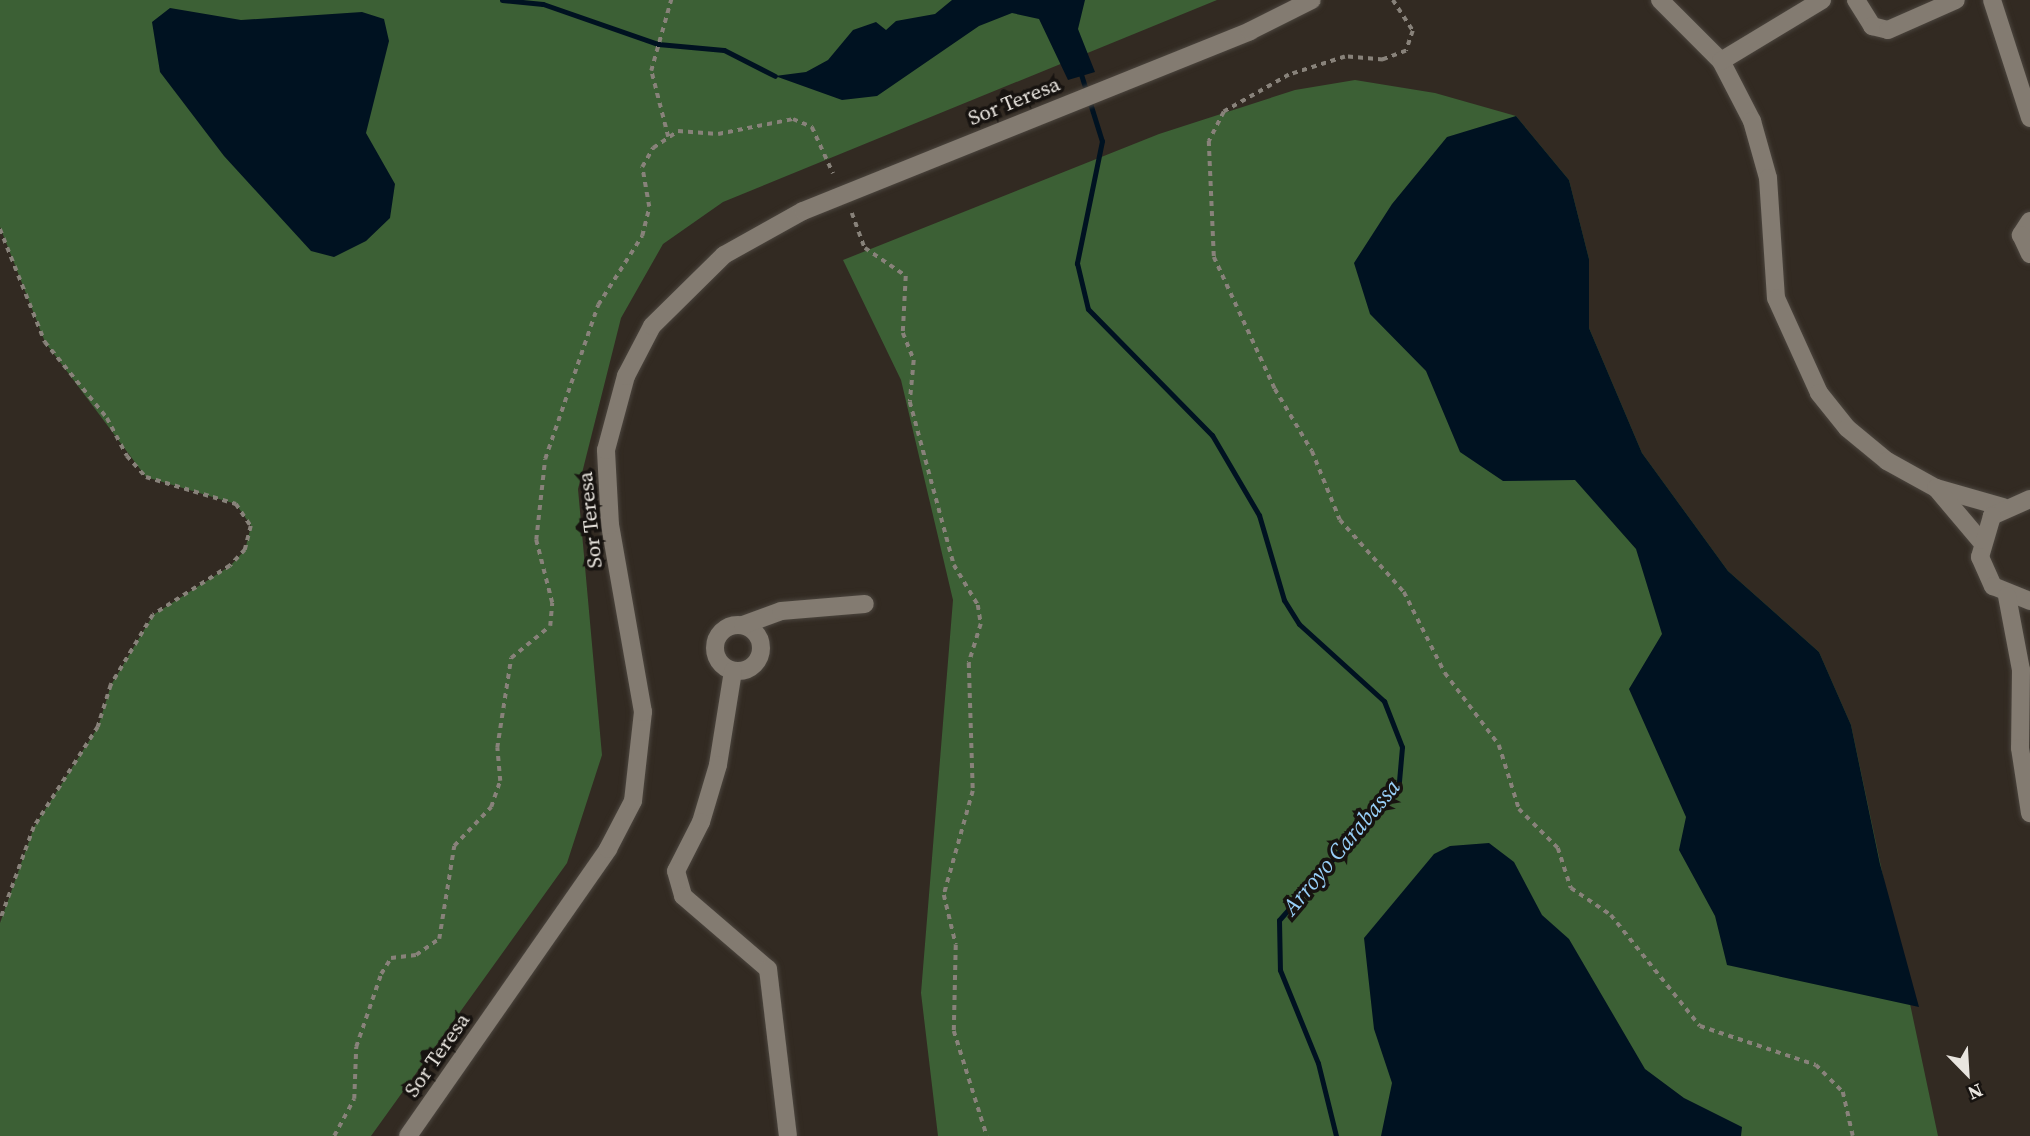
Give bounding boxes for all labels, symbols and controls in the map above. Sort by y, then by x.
street label: Sor Teresa [964,71,1064,131]
street label: Sor Teresa [572,470,608,570]
water label: Arroyo Carabassa [1276,773,1406,921]
street label: Sor Teresa [399,1008,475,1102]
north arrow [1932,1038,2002,1108]
text: N [1964,1077,1987,1107]

